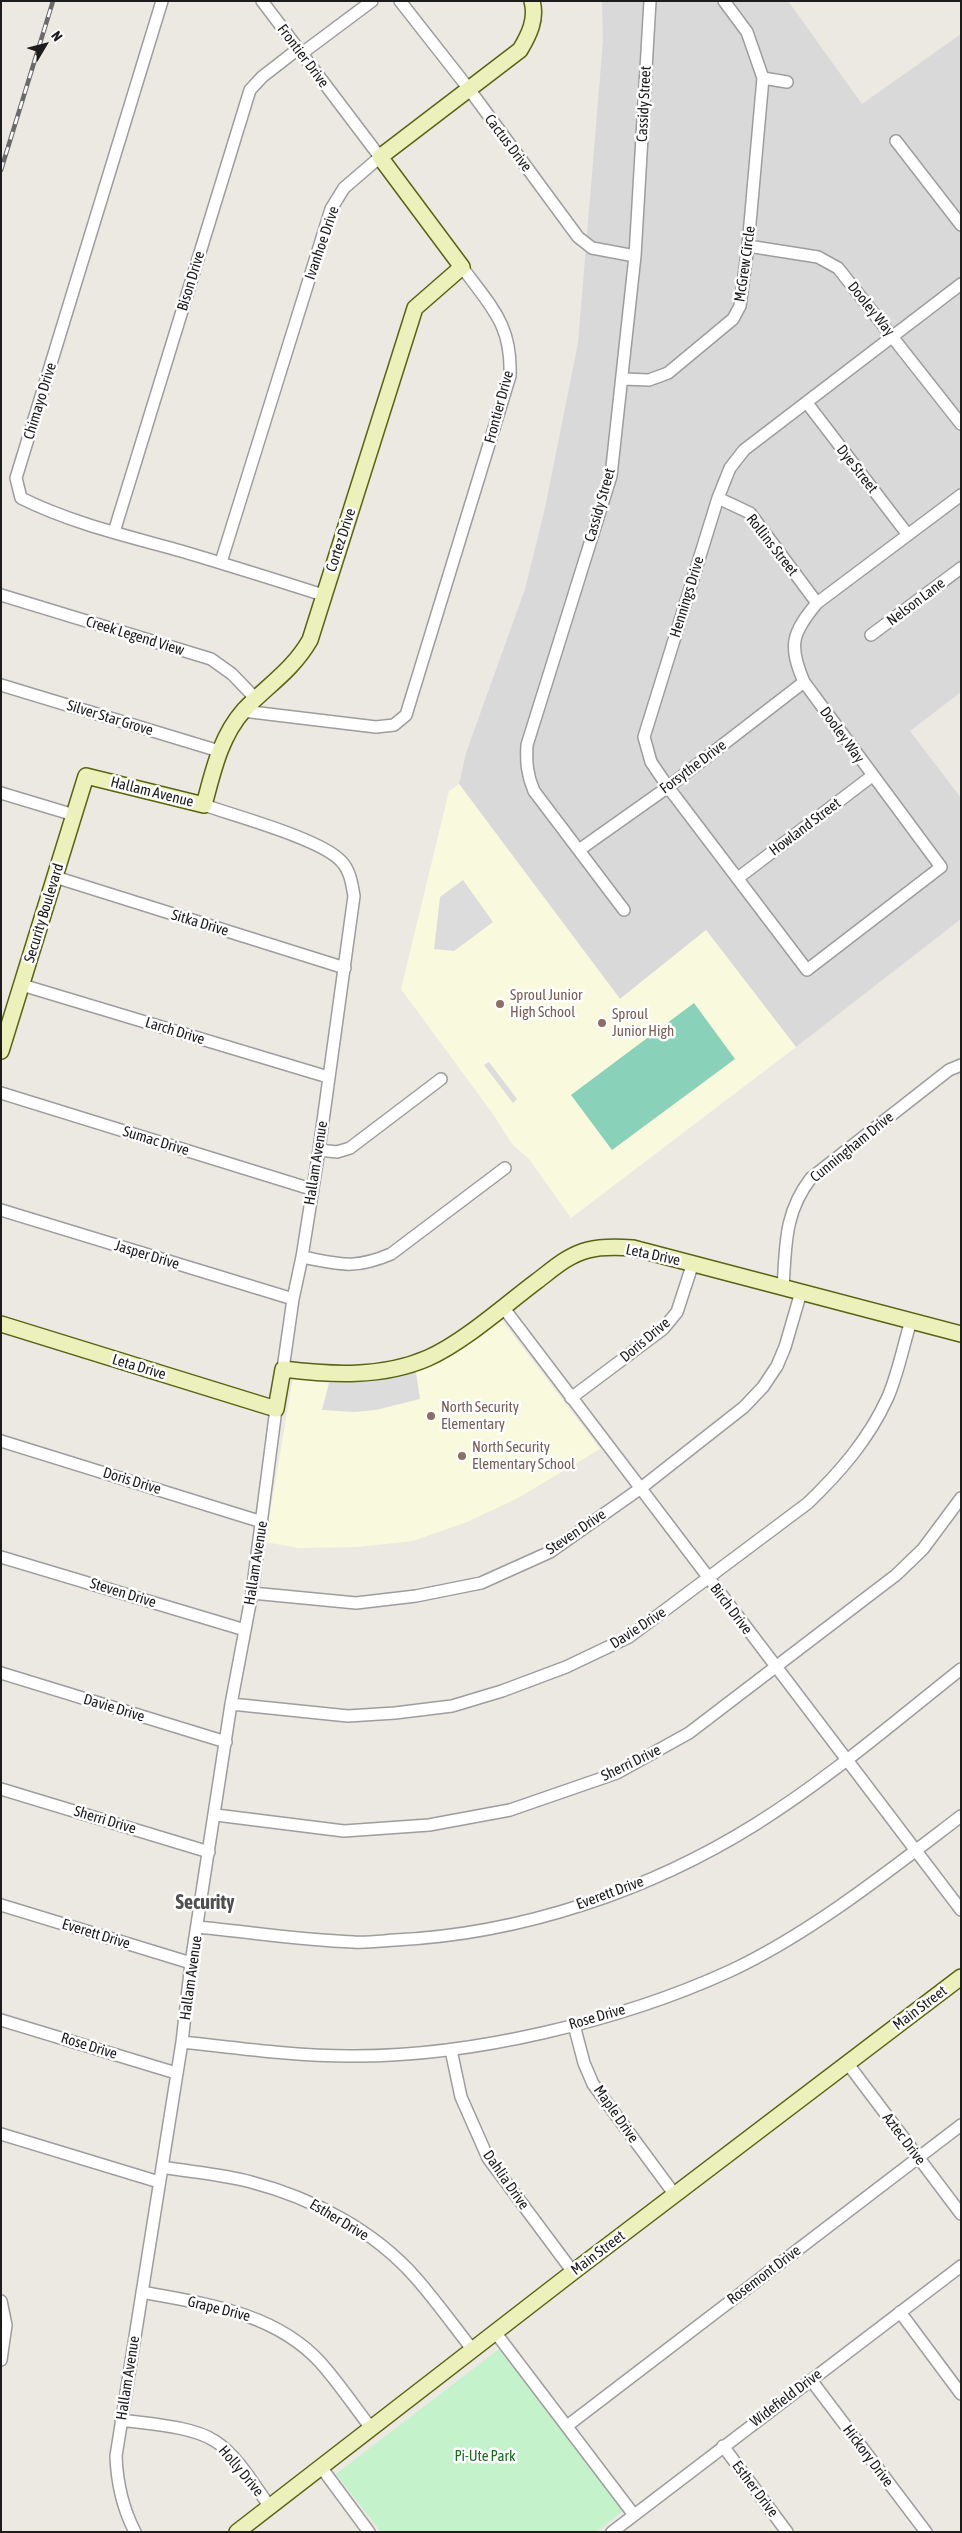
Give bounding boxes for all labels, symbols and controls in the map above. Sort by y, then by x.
north arrow [20,20,70,70]
street label: Frontier Drive [273,21,333,91]
text: N [48,28,66,44]
street label: Cassidy Street [633,66,655,142]
street label: Cactus Drive [481,111,535,175]
street label: Ivanhoe Drive [301,204,343,282]
street label: McGrew Circle [731,225,759,303]
street label: Bison Drive [173,249,209,313]
street label: Dooley Way [844,278,898,340]
street label: Chimayo Drive [20,360,60,442]
street label: Frontier Drive [481,369,517,445]
street label: Dye Street [833,441,881,497]
street label: Cassidy Street [581,466,619,544]
street label: Cortez Drive [322,506,360,574]
street label: Rollins Street [742,511,802,579]
street label: Hennings Drive [666,554,708,640]
street label: Nelson Lane [883,574,949,630]
street label: Creek Legend View [84,613,186,659]
street label: Silver Star Grove [65,696,155,740]
street label: Dooley Way [816,703,868,767]
street label: Forsythe Drive [656,736,730,798]
street label: Hallam Avenue [109,773,195,811]
street label: Howland Street [766,794,844,860]
street label: Security Boulevard [20,861,68,965]
street label: Sitka Drive [169,906,231,940]
place label: Sproul Junior High School [510,986,582,1021]
marker: Sproul Junior High School [494,998,506,1010]
place label: Sproul Junior High [612,1005,674,1040]
street label: Larch Drive [143,1013,207,1049]
marker: Sproul Junior High [596,1017,608,1029]
street label: Cunningham Drive [807,1108,897,1186]
street label: Hallam Avenue [300,1120,332,1206]
street label: Sumac Drive [121,1122,191,1160]
street label: Jasper Drive [113,1237,181,1273]
street label: Leta Drive [624,1240,682,1270]
street label: Doris Drive [616,1314,674,1366]
street label: Leta Drive [110,1350,168,1384]
place label: North Security Elementary [441,1398,519,1433]
marker: North Security Elementary [425,1410,437,1422]
place label: North Security Elementary School [472,1438,575,1473]
marker: North Security Elementary School [456,1450,468,1462]
street label: Doris Drive [101,1464,163,1498]
street label: Steven Drive [543,1505,609,1559]
street label: Hallam Avenue [240,1520,272,1606]
street label: Steven Drive [88,1574,158,1612]
street label: Birch Drive [706,1580,756,1638]
street label: Davie Drive [607,1603,669,1653]
street label: Davie Drive [81,1690,147,1726]
street label: Sherri Drive [598,1741,664,1785]
street label: Sherri Drive [72,1802,138,1838]
street label: Everett Drive [574,1873,646,1913]
district label: Security [176,1891,234,1915]
street label: Everett Drive [60,1915,132,1953]
street label: Hallam Avenue [176,1935,206,2021]
street label: Main Street [890,1982,950,2034]
street label: Rose Drive [567,2000,627,2034]
street label: Rose Drive [59,2029,119,2063]
street label: Maple Drive [590,2082,642,2146]
street label: Aztec Drive [879,2109,929,2169]
street label: Dahlia Drive [479,2147,533,2213]
street label: Esther Drive [306,2195,372,2245]
street label: Main Street [568,2227,628,2279]
street label: Rosemont Drive [724,2242,804,2308]
street label: Grape Drive [186,2293,252,2325]
street label: Hallam Avenue [112,2335,144,2421]
street label: Widefield Drive [747,2365,825,2431]
street label: Hickory Drive [839,2421,897,2491]
street label: Holly Drive [215,2442,267,2500]
park label: Pi-Ute Park [454,2447,516,2465]
street label: Esther Drive [728,2457,782,2521]

